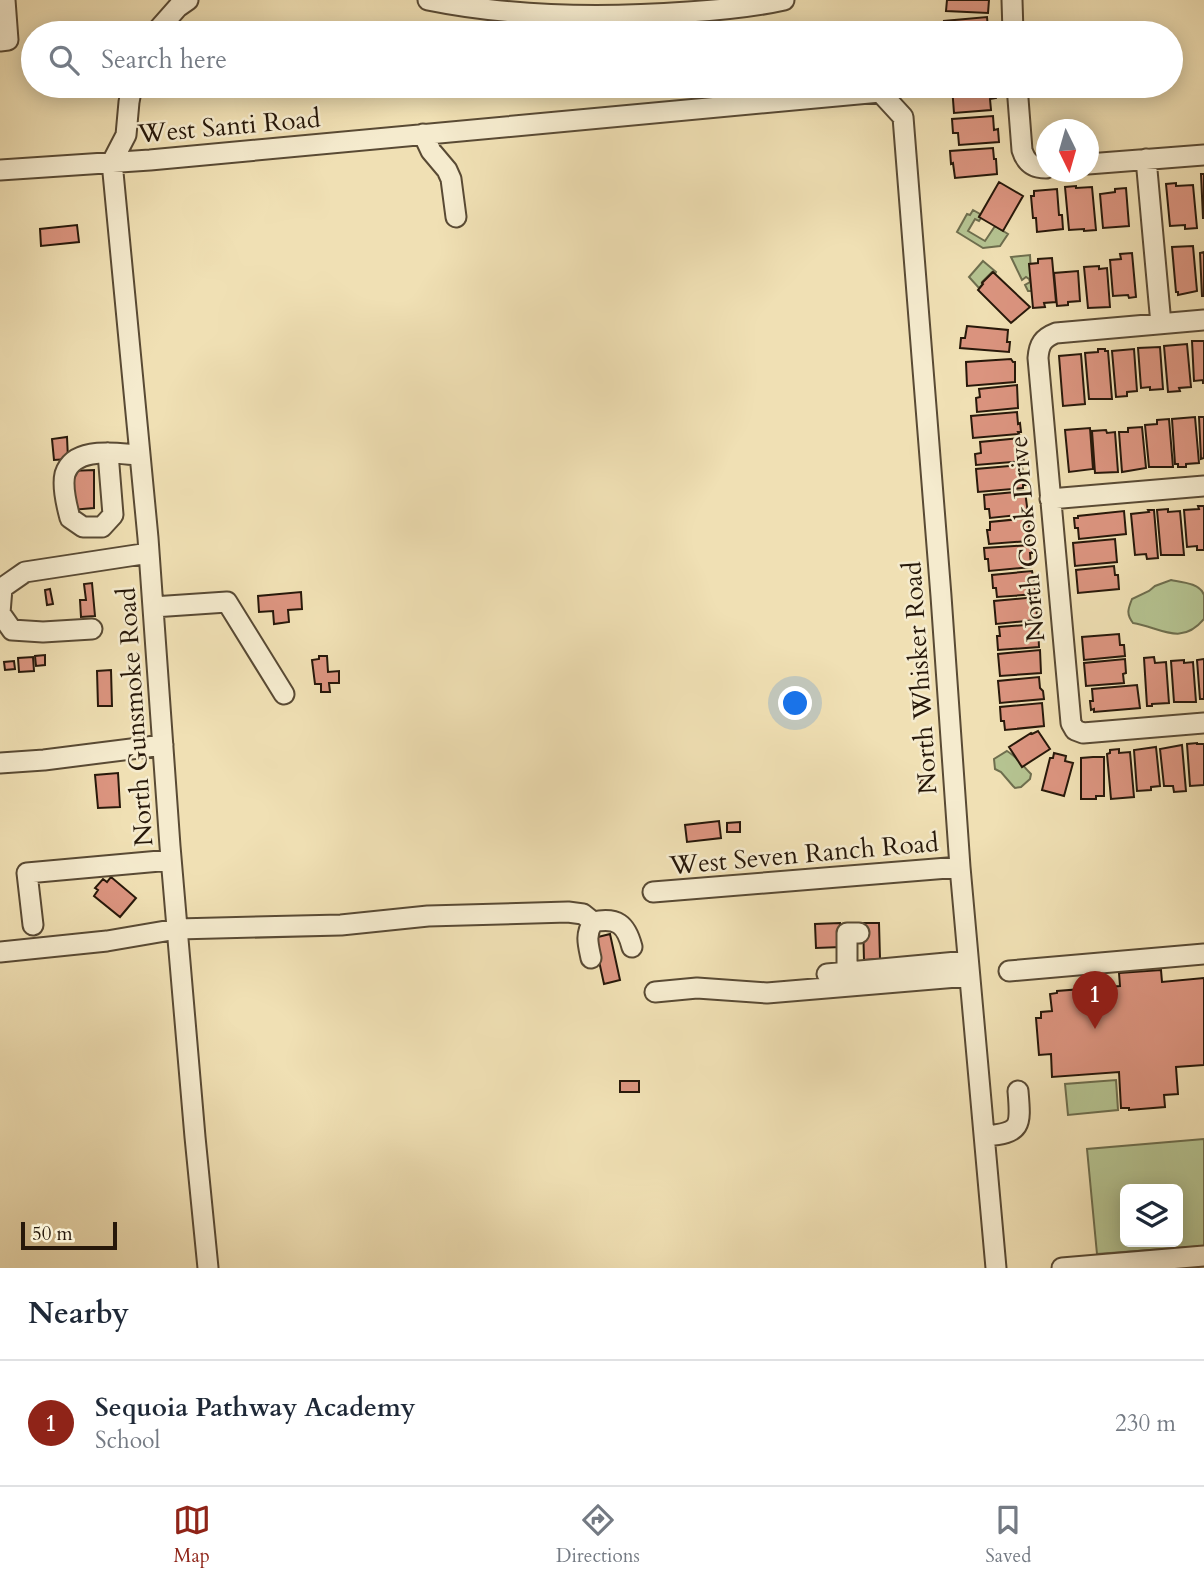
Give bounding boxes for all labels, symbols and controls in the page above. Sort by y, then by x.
search box [21,21,1183,98]
icon: search [45,41,83,79]
text: Search here [101,42,227,77]
street label: West Santi Road [135,101,322,152]
north arrow [1036,119,1099,182]
street label: North Cook Drive [1001,434,1053,644]
street label: North Whisker Road [894,560,946,796]
street label: North Gunsmoke Road [108,586,162,848]
your location [778,686,812,720]
street label: West Seven Ranch Road [667,825,940,883]
pin: 1 [1072,971,1118,1029]
map controls [1120,1184,1183,1247]
button: layers [1120,1184,1183,1247]
scale bar [21,1219,117,1251]
text: 50 m [32,1221,73,1247]
text: Nearby [28,1293,129,1334]
text: Sequoia Pathway Academy [95,1390,416,1425]
text: 1 [45,1408,57,1439]
text: 230 m [1115,1408,1176,1439]
text: School [95,1425,160,1456]
tab: Map [173,1501,211,1569]
tab: Directions [556,1501,640,1569]
tab: Saved [985,1501,1031,1569]

